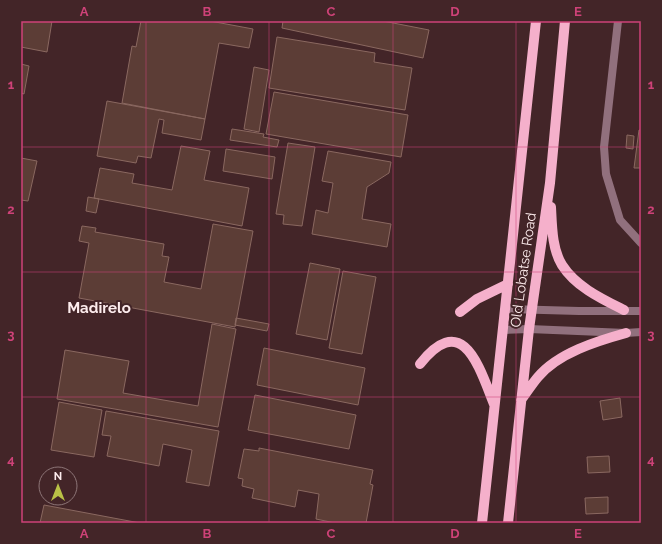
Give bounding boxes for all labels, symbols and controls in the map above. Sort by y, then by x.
text: A [80,4,89,19]
text: B [203,4,212,19]
text: C [327,4,336,19]
text: D [450,4,460,19]
text: E [574,4,582,19]
text: 1 [8,77,15,92]
text: 1 [648,77,655,92]
text: 2 [7,202,15,217]
text: 2 [647,202,655,217]
street label: Old Lobatse Road [507,211,539,329]
district label: Madirelo [67,299,131,317]
text: 3 [7,327,15,342]
text: 3 [647,327,655,342]
text: 4 [7,452,15,467]
text: 4 [647,452,655,467]
north arrow [38,466,78,506]
text: N [54,470,62,483]
text: A [80,526,89,541]
text: B [203,526,212,541]
text: C [327,526,336,541]
text: D [450,526,460,541]
text: E [574,526,582,541]

